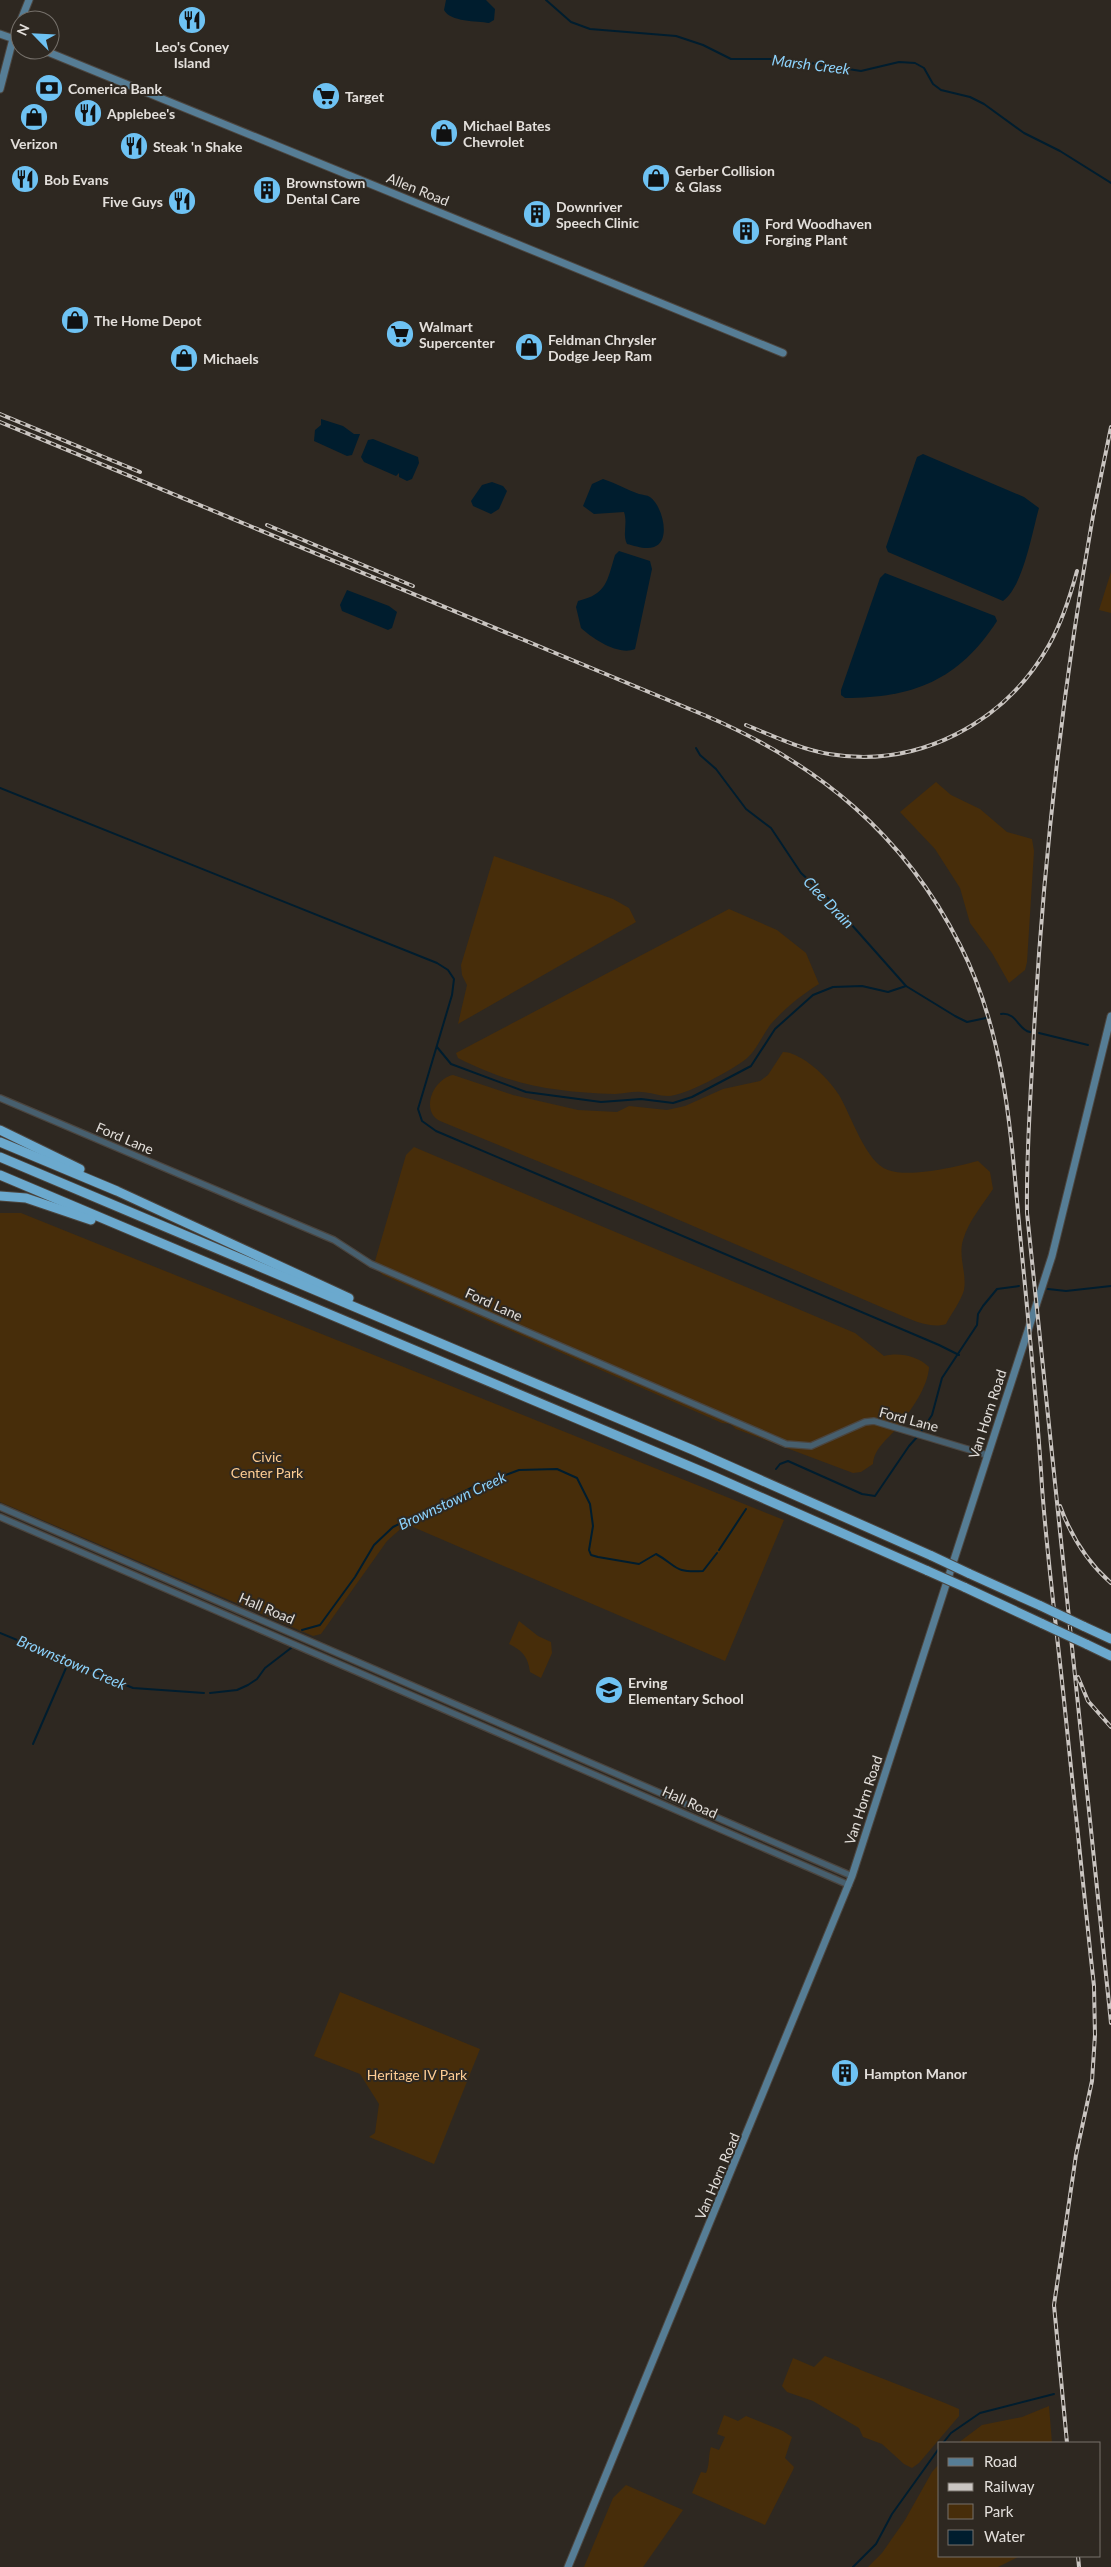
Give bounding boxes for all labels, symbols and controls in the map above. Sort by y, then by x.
restaurant icon: Leo's Coney Island [177,5,207,35]
north arrow [10,10,60,60]
text: N [13,21,33,38]
place label: Leo's Coney Island [155,38,230,71]
water label: Marsh Creek [771,50,852,78]
bank icon: Comerica Bank [34,73,64,103]
place label: Comerica Bank [68,80,162,97]
supermarket icon: Target [311,81,341,111]
place label: Target [345,88,385,105]
restaurant icon: Applebee's [73,98,103,128]
shop icon: Verizon [19,102,49,132]
place label: Applebee's [106,105,175,122]
place label: Michael Bates Chevrolet [463,117,551,150]
shop icon: Michael Bates Chevrolet [429,118,459,148]
restaurant icon: Steak 'n Shake [119,131,149,161]
place label: Verizon [9,135,58,152]
place label: Steak 'n Shake [153,138,243,155]
place label: Gerber Collision & Glass [675,162,775,195]
shop icon: Gerber Collision & Glass [641,163,671,193]
restaurant icon: Bob Evans [10,164,40,194]
street label: Allen Road [384,169,452,209]
place label: Bob Evans [44,171,109,188]
place label: Brownstown Dental Care [286,174,366,207]
building icon: Brownstown Dental Care [252,175,282,205]
restaurant icon: Five Guys [167,186,197,216]
place label: Five Guys [102,193,163,210]
place label: Downriver Speech Clinic [556,198,639,231]
building icon: Downriver Speech Clinic [522,199,552,229]
place label: Ford Woodhaven Forging Plant [765,215,872,248]
building icon: Ford Woodhaven Forging Plant [731,216,761,246]
shop icon: The Home Depot [60,305,90,335]
place label: The Home Depot [94,312,202,329]
place label: Walmart Supercenter [419,318,495,351]
supermarket icon: Walmart Supercenter [385,319,415,349]
place label: Feldman Chrysler Dodge Jeep Ram [548,331,657,364]
shop icon: Feldman Chrysler Dodge Jeep Ram [514,332,544,362]
shop icon: Michaels [169,343,199,373]
place label: Michaels [203,350,259,367]
water label: Clee Drain [800,872,858,932]
street label: Ford Lane [94,1118,156,1158]
street label: Ford Lane [463,1284,525,1324]
street label: Van Horn Road [965,1367,1009,1461]
street label: Ford Lane [877,1403,941,1435]
park label: Civic Center Park [231,1448,304,1481]
water label: Brownstown Creek [395,1467,510,1533]
street label: Hall Road [237,1589,297,1627]
water label: Brownstown Creek [15,1631,130,1693]
place label: Erving Elementary School [628,1674,744,1707]
school or university icon: Erving Elementary School [594,1675,624,1705]
street label: Van Horn Road [841,1753,885,1847]
street label: Hall Road [660,1782,720,1822]
building icon: Hampton Manor [830,2058,860,2088]
place label: Hampton Manor [864,2065,968,2082]
park label: Heritage IV Park [367,2066,468,2083]
street label: Van Horn Road [691,2130,743,2222]
legend [938,2442,1101,2557]
text: Road [984,2452,1017,2470]
text: Railway [984,2477,1035,2495]
text: Park [984,2502,1014,2520]
text: Water [984,2527,1025,2545]

